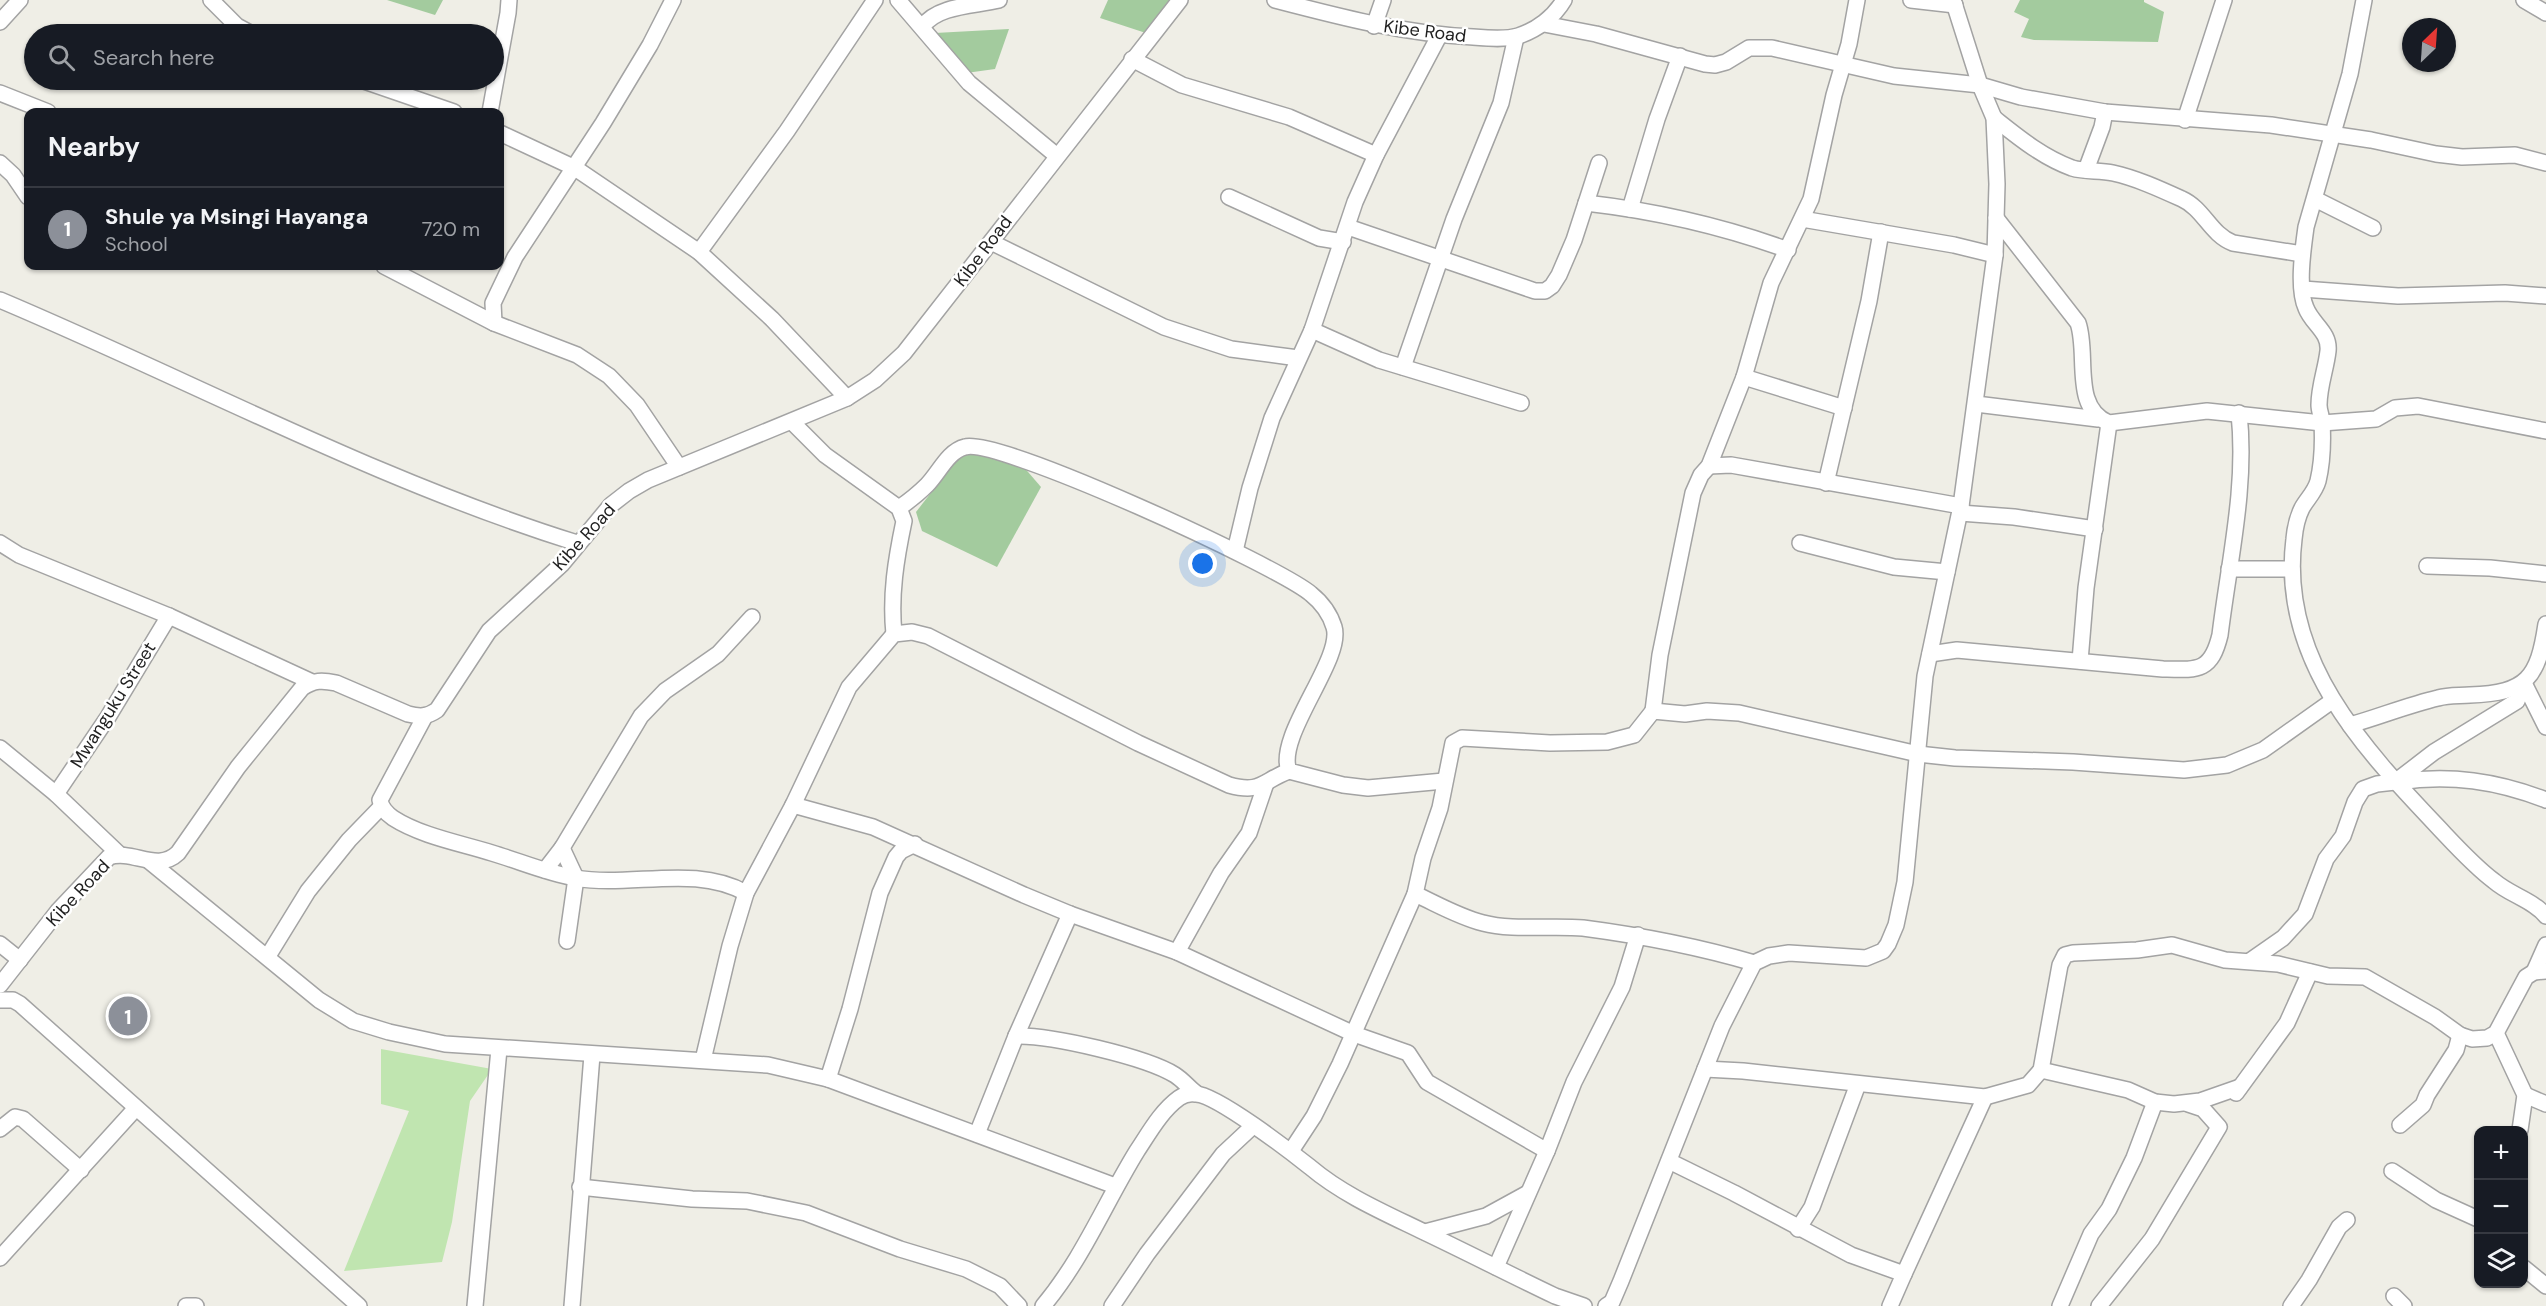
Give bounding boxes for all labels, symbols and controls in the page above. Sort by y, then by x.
street label: Kibe Road [1382,14,1468,48]
north arrow [2402,18,2456,72]
search box [24,24,504,90]
icon: search [45,41,78,74]
text: Search here [93,43,214,72]
text: Nearby [48,130,140,164]
text: Shule ya Msingi Hayanga [105,202,368,231]
street label: Kibe Road [948,211,1018,291]
text: 1 [64,216,71,242]
text: 720 m [422,216,480,242]
text: School [105,231,168,257]
street label: Kibe Road [547,498,621,576]
your location [1188,549,1217,578]
street label: Mwanguku Street [65,637,161,773]
street label: Kibe Road [41,854,115,932]
pin: 1 [108,994,148,1038]
map controls [2474,1126,2528,1288]
button: + [2474,1126,2528,1180]
button: − [2474,1180,2528,1234]
button: layers [2474,1234,2528,1288]

